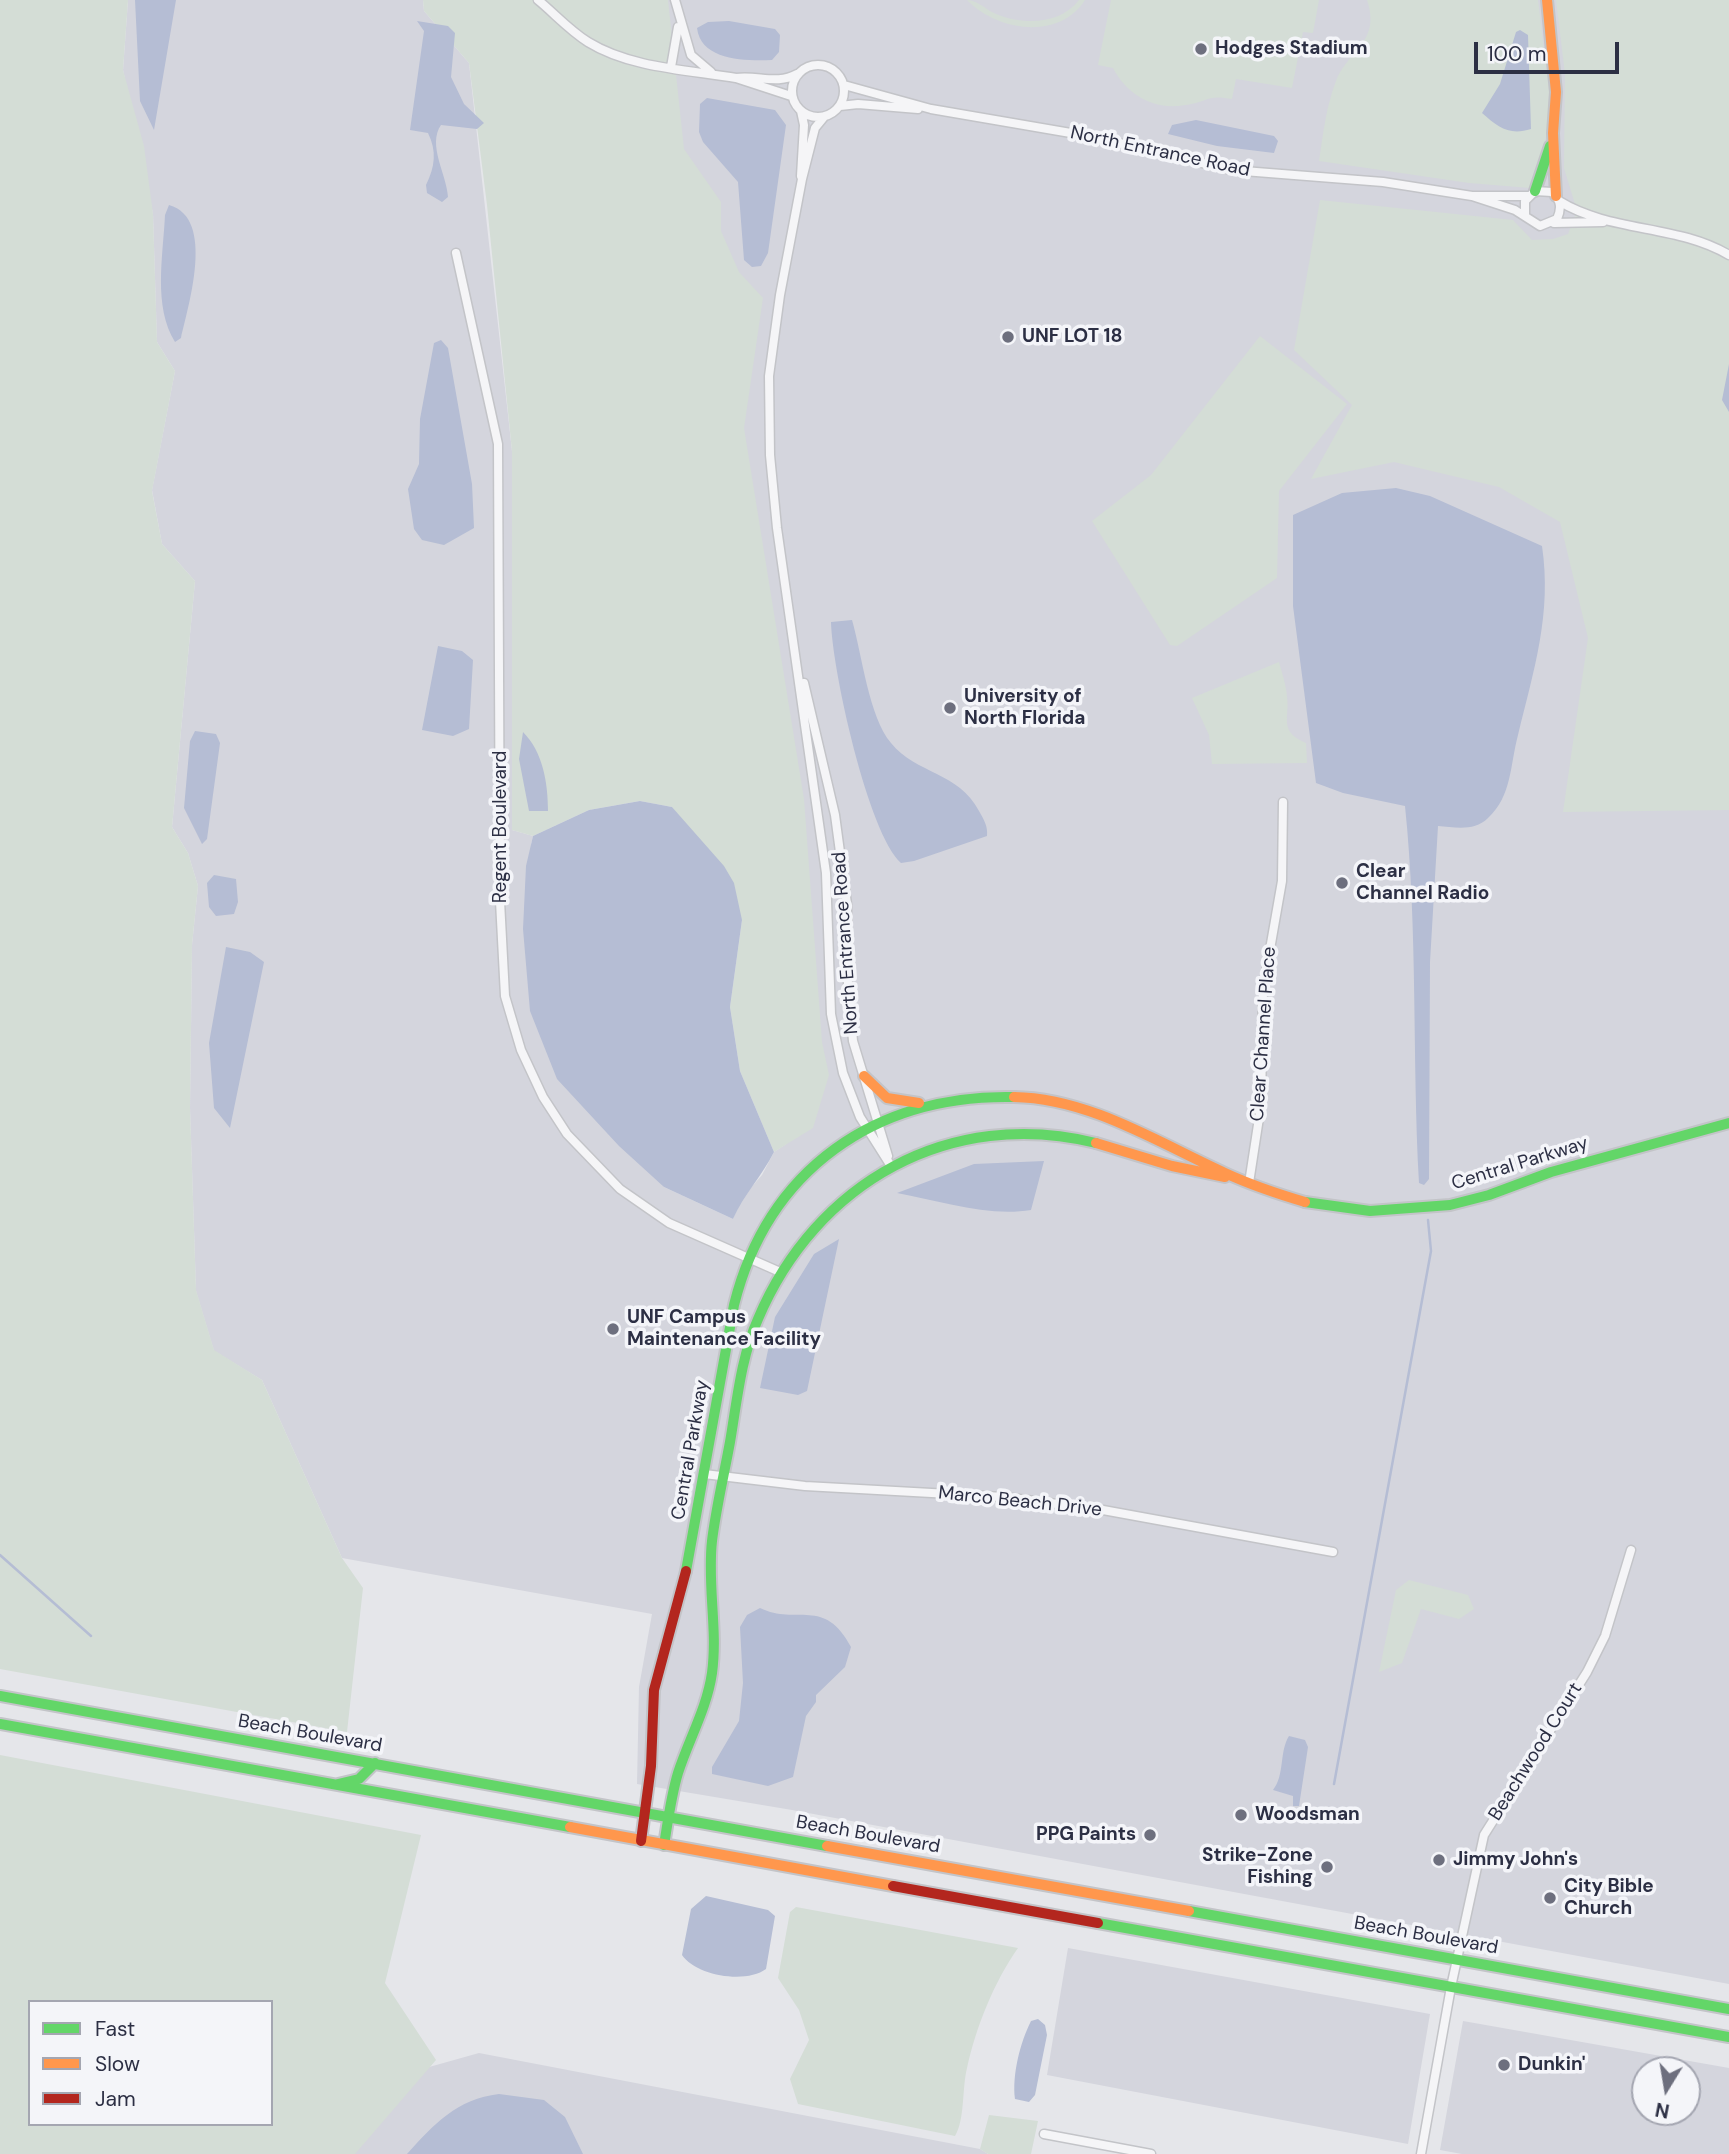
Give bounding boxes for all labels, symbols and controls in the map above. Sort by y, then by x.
scale bar [1477,28,1622,72]
place label: Hodges Stadium [1215,38,1368,60]
text: 100 m [1487,40,1547,68]
marker: Hodges Stadium [1193,41,1209,57]
street label: North Entrance Road [1068,122,1252,182]
place label: UNF LOT 18 [1022,326,1123,348]
marker: UNF LOT 18 [1000,329,1016,345]
place label: University of North Florida [964,686,1085,730]
marker: University of North Florida [942,700,958,716]
street label: Regent Boulevard [490,751,512,903]
street label: North Entrance Road [828,851,864,1035]
place label: Clear Channel Radio [1356,861,1489,905]
marker: Clear Channel Radio [1334,875,1350,891]
street label: Clear Channel Place [1247,946,1281,1122]
street label: Central Parkway [1449,1132,1591,1196]
place label: UNF Campus Maintenance Facility [627,1307,821,1351]
marker: UNF Campus Maintenance Facility [605,1321,621,1337]
street label: Central Parkway [667,1378,715,1522]
street label: Marco Beach Drive [937,1482,1103,1522]
street label: Beachwood Court [1484,1679,1588,1825]
street label: Beach Boulevard [236,1710,384,1758]
place label: Woodsman [1255,1804,1360,1826]
marker: Woodsman [1233,1807,1249,1823]
street label: Beach Boulevard [794,1811,942,1859]
place label: PPG Paints [1036,1824,1136,1846]
marker: PPG Paints [1142,1827,1158,1843]
place label: Strike-Zone Fishing [1202,1845,1313,1889]
place label: Jimmy John's [1453,1849,1578,1871]
marker: Jimmy John's [1431,1852,1447,1868]
marker: Strike-Zone Fishing [1319,1859,1335,1875]
place label: City Bible Church [1564,1876,1654,1920]
marker: City Bible Church [1542,1890,1558,1906]
street label: Beach Boulevard [1352,1912,1500,1960]
legend [28,2000,273,2126]
text: Fast [95,2015,135,2043]
text: Slow [95,2050,140,2078]
place label: Dunkin' [1518,2054,1586,2076]
north arrow [1631,2056,1701,2126]
marker: Dunkin' [1496,2057,1512,2073]
text: Jam [95,2085,136,2113]
text: N [1653,2097,1671,2124]

